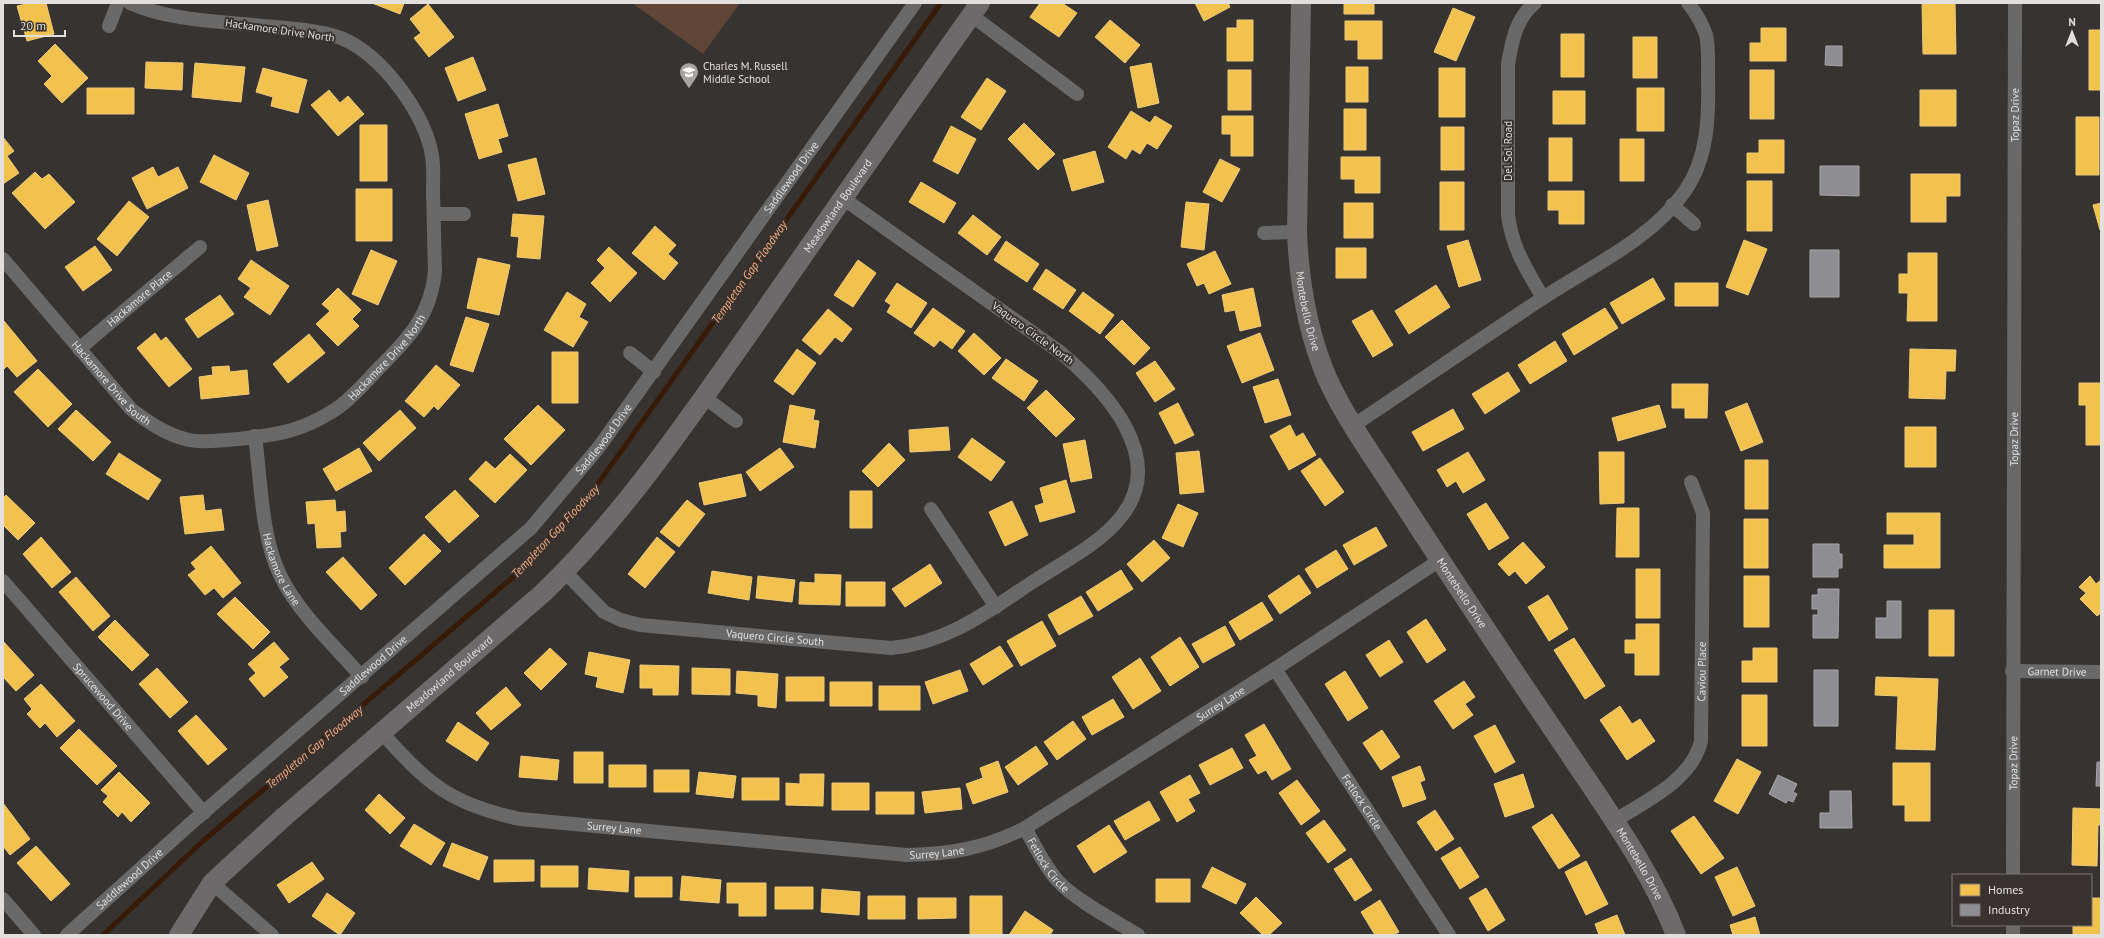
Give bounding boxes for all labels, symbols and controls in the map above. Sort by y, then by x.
scale bar [14,12,65,38]
north arrow [2052,12,2092,52]
street label: Hackamore Drive North [224,15,336,45]
text: N [2068,15,2076,29]
text: 20 m [20,18,46,33]
place label: Charles M. Russell Middle School [703,59,788,86]
school or university icon: Charles M. Russell Middle School [678,61,700,89]
street label: Topaz Drive [2008,87,2022,142]
street label: Del Sol Road [1501,121,1515,181]
street label: Saddlewood Drive [761,138,822,216]
street label: Meadowland Boulevard [800,156,875,255]
water label: Templeton Gap Floodway [708,217,791,326]
street label: Hackamore Place [104,266,175,329]
street label: Montebello Drive [1293,270,1324,353]
street label: Vaquero Circle North [988,298,1077,367]
street label: Hackamore Drive North [345,312,428,403]
street label: Hackamore Drive South [69,338,154,428]
street label: Saddlewood Drive [572,401,635,477]
street label: Topaz Drive [2007,411,2021,466]
water label: Templeton Gap Floodway [508,481,603,581]
street label: Hackamore Lane [260,532,304,609]
street label: Montebello Drive [1434,555,1490,631]
street label: Vaquero Circle South [725,626,825,649]
street label: Saddlewood Drive [336,632,410,698]
street label: Meadowland Boulevard [403,632,496,715]
street label: Caviou Place [1694,641,1709,701]
street label: Sprucewood Drive [70,660,137,734]
street label: Garnet Drive [2027,664,2087,679]
street label: Surrey Lane [1194,683,1248,724]
water label: Templeton Gap Floodway [262,701,366,792]
street label: Topaz Drive [2006,735,2020,790]
street label: Fetlock Circle [1339,772,1386,833]
street label: Surrey Lane [586,818,642,837]
street label: Montebello Drive [1614,825,1667,903]
street label: Fetlock Circle [1025,835,1073,896]
street label: Surrey Lane [909,843,966,862]
street label: Saddlewood Drive [93,845,166,912]
legend [1952,874,2092,926]
text: Homes [1988,882,2023,897]
text: Industry [1988,902,2030,917]

